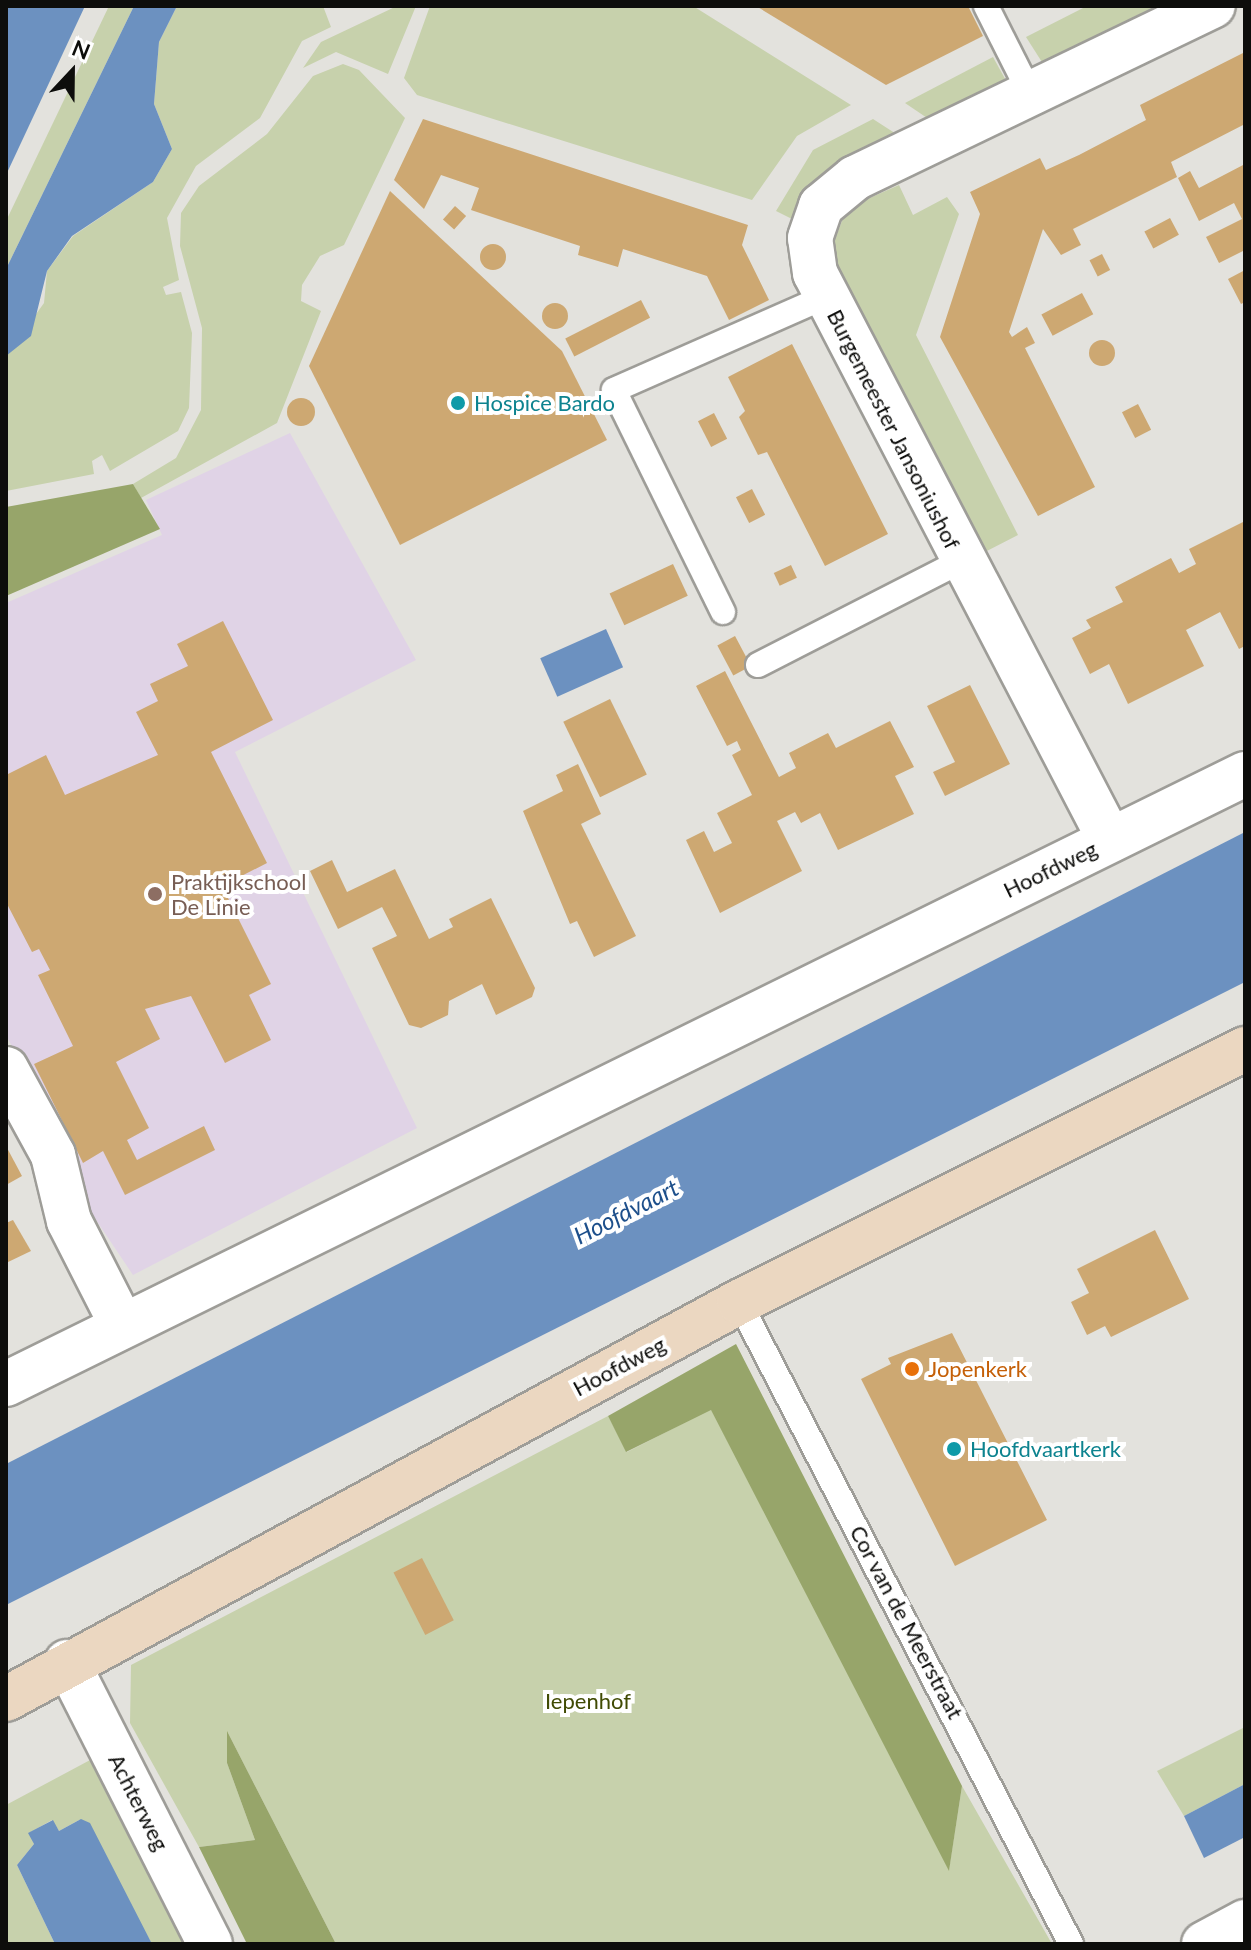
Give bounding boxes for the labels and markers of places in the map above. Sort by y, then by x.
place label: Hospice Bardo [474,390,615,416]
marker: Hospice Bardo [449,394,467,412]
place label: Praktijkschool De Linie [171,868,306,920]
marker: Praktijkschool De Linie [146,885,164,903]
place label: Jopenkerk [928,1356,1027,1382]
marker: Jopenkerk [903,1360,921,1378]
place label: Hoofdvaartkerk [970,1436,1121,1462]
marker: Hoofdvaartkerk [945,1440,963,1458]

